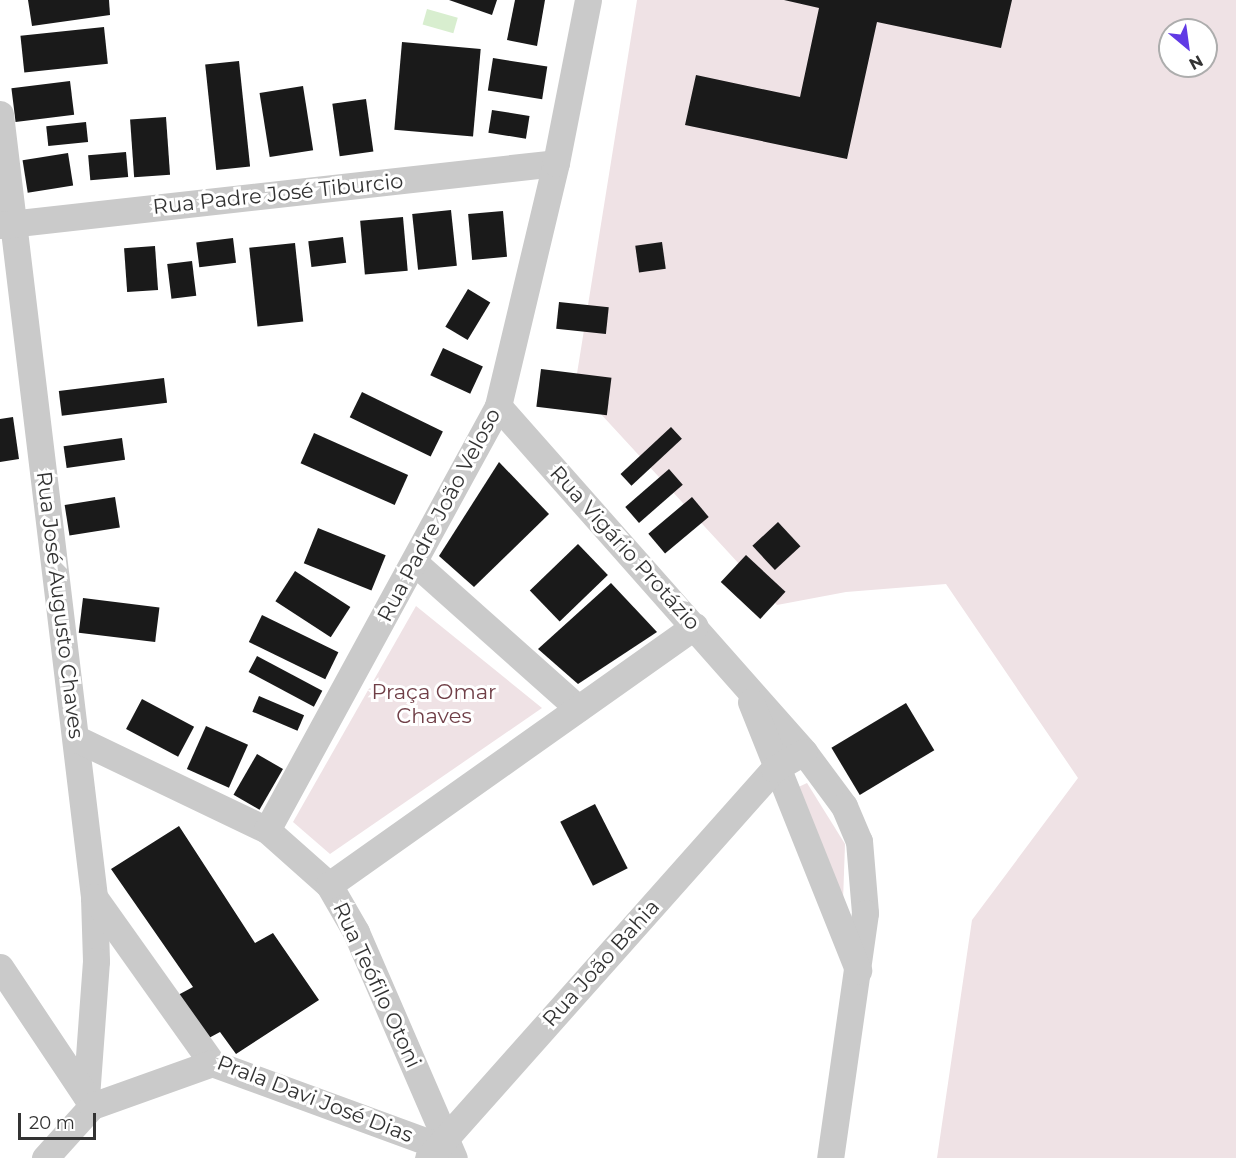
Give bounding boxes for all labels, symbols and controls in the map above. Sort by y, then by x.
north arrow [1158,18,1218,78]
text: N [1186,51,1206,74]
street label: Rua Padre José Tiburcio [152,168,404,220]
street label: Rua Padre João Veloso [372,404,506,626]
street label: Rua Vigário Protázio [545,461,705,635]
street label: Rua José Augusto Chaves [31,470,89,740]
park label: Praça Omar Chaves [372,679,496,729]
street label: Rua João Bahia [537,894,665,1032]
street label: Rua Teófilo Otoni [328,898,426,1072]
street label: Prala Davi José Dias [213,1050,417,1148]
scale bar [21,1101,99,1139]
text: 20 m [29,1112,75,1134]

